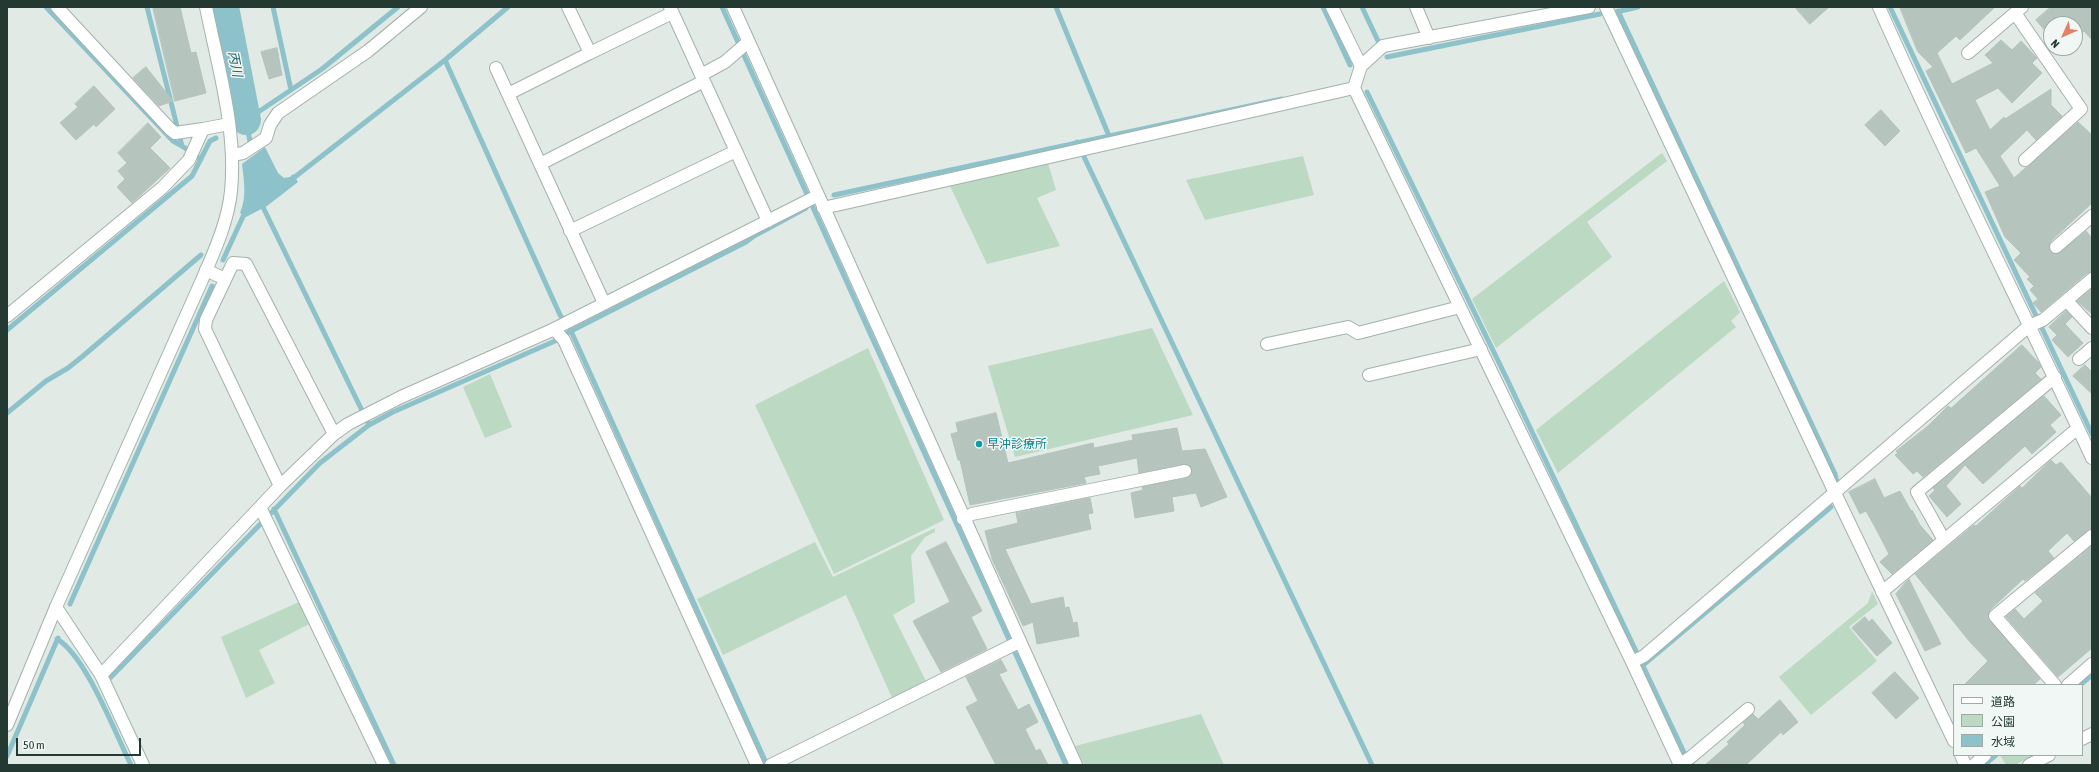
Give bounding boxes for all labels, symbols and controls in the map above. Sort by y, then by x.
north arrow [2043,16,2083,56]
text: N [2049,37,2062,50]
water label: 丙川 [225,50,245,78]
place label: 早沖診療所 [987,437,1047,451]
marker: 早沖診療所 [974,439,984,449]
legend [1953,684,2083,756]
text: 道路 [1991,695,2015,709]
text: 公園 [1991,715,2015,729]
scale bar [18,730,143,756]
text: 水域 [1991,735,2015,749]
text: 50 m [23,738,45,752]

